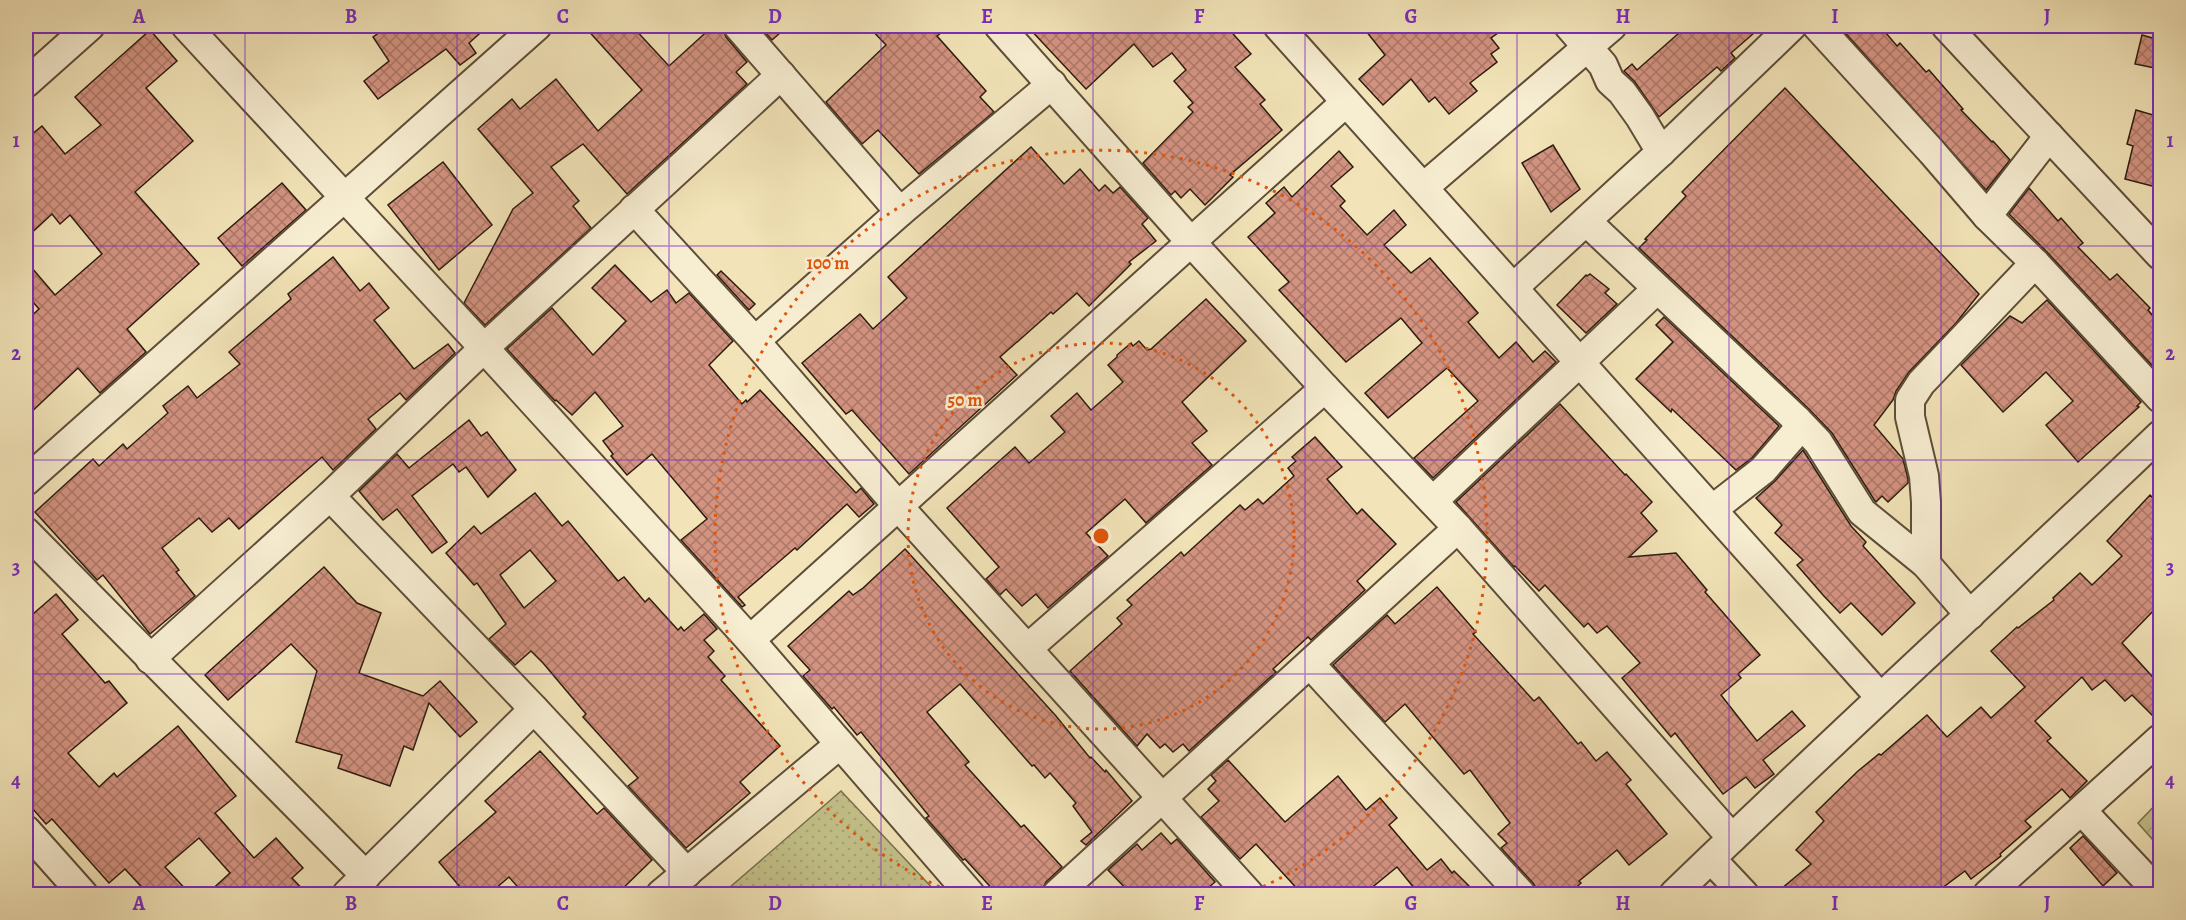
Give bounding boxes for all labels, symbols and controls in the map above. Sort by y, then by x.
text: A [132,3,146,30]
text: B [345,3,357,30]
text: C [557,3,569,30]
text: D [768,3,782,30]
text: E [981,3,993,30]
text: F [1194,3,1205,30]
text: G [1404,3,1418,30]
text: H [1616,3,1631,30]
text: I [1831,3,1839,30]
text: J [2044,3,2051,30]
text: 1 [12,127,20,154]
text: 1 [2166,127,2174,154]
text: 100 m [807,251,849,275]
text: 2 [11,340,21,367]
text: 2 [2165,340,2175,367]
text: 50 m [948,388,982,412]
centre of rings [1091,526,1111,546]
text: 3 [12,554,20,581]
text: 3 [2166,554,2174,581]
text: 4 [11,767,21,794]
text: 4 [2165,767,2175,794]
text: A [132,890,146,917]
text: B [345,890,357,917]
text: C [557,890,569,917]
text: D [768,890,782,917]
text: E [981,890,993,917]
text: F [1194,890,1205,917]
text: G [1404,890,1418,917]
text: H [1616,890,1631,917]
text: I [1831,890,1839,917]
text: J [2044,890,2051,917]

